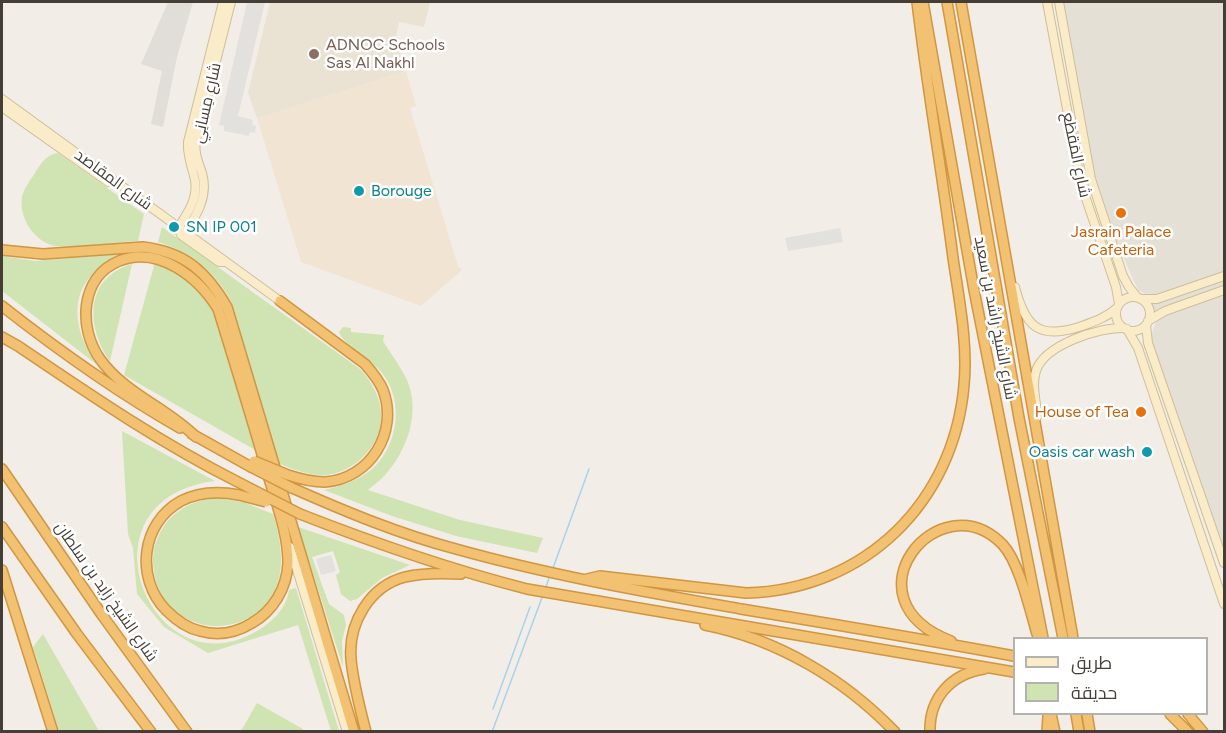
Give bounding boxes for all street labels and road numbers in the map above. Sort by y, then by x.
street label: شارع مِسانِي [188,61,226,145]
street label: شارع المَقطَع [1058,111,1094,199]
street label: شارع المقاصد [71,145,155,215]
street label: شارع الشيخ راشد بن سعيد [970,234,1020,402]
street label: شارع الشيخ زايد بن سلطان [50,518,162,666]

